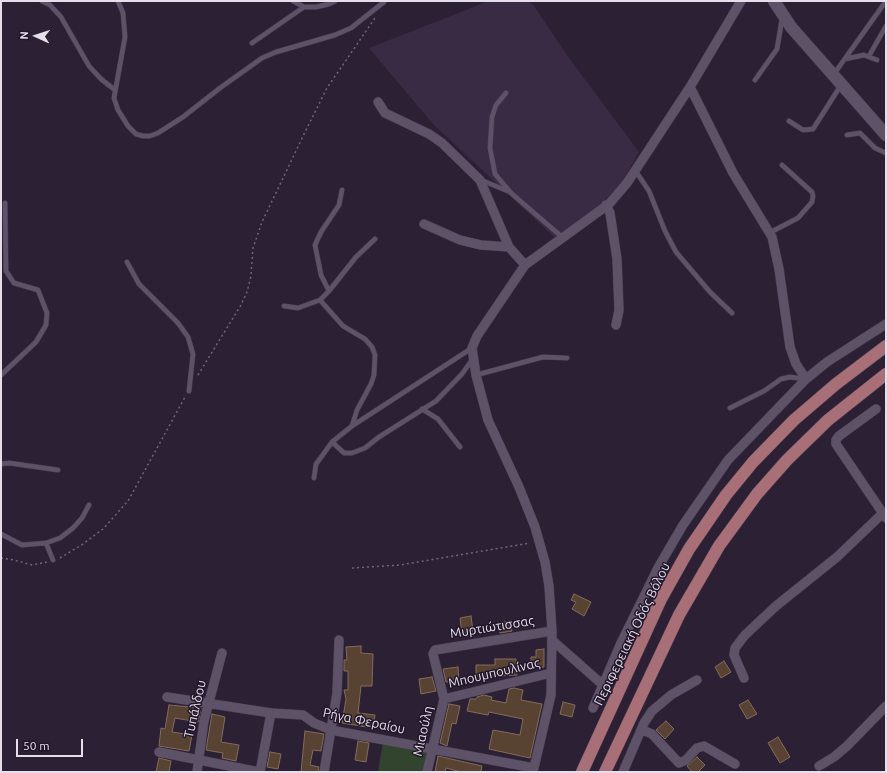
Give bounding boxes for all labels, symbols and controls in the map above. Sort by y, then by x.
north arrow [16,16,56,56]
text: N [18,31,30,40]
street label: Περιφερειακή Οδός Βόλου [591,560,673,708]
street label: Μυρτιώτισσας [449,613,535,641]
street label: Μπουμπουλίνας [447,655,541,691]
street label: Τυπάλδου [181,679,209,739]
street label: Μιαούλη [410,704,436,758]
street label: Ρήγα Φεραίου [321,705,407,737]
scale bar [18,731,85,757]
text: 50 m [23,739,50,752]

